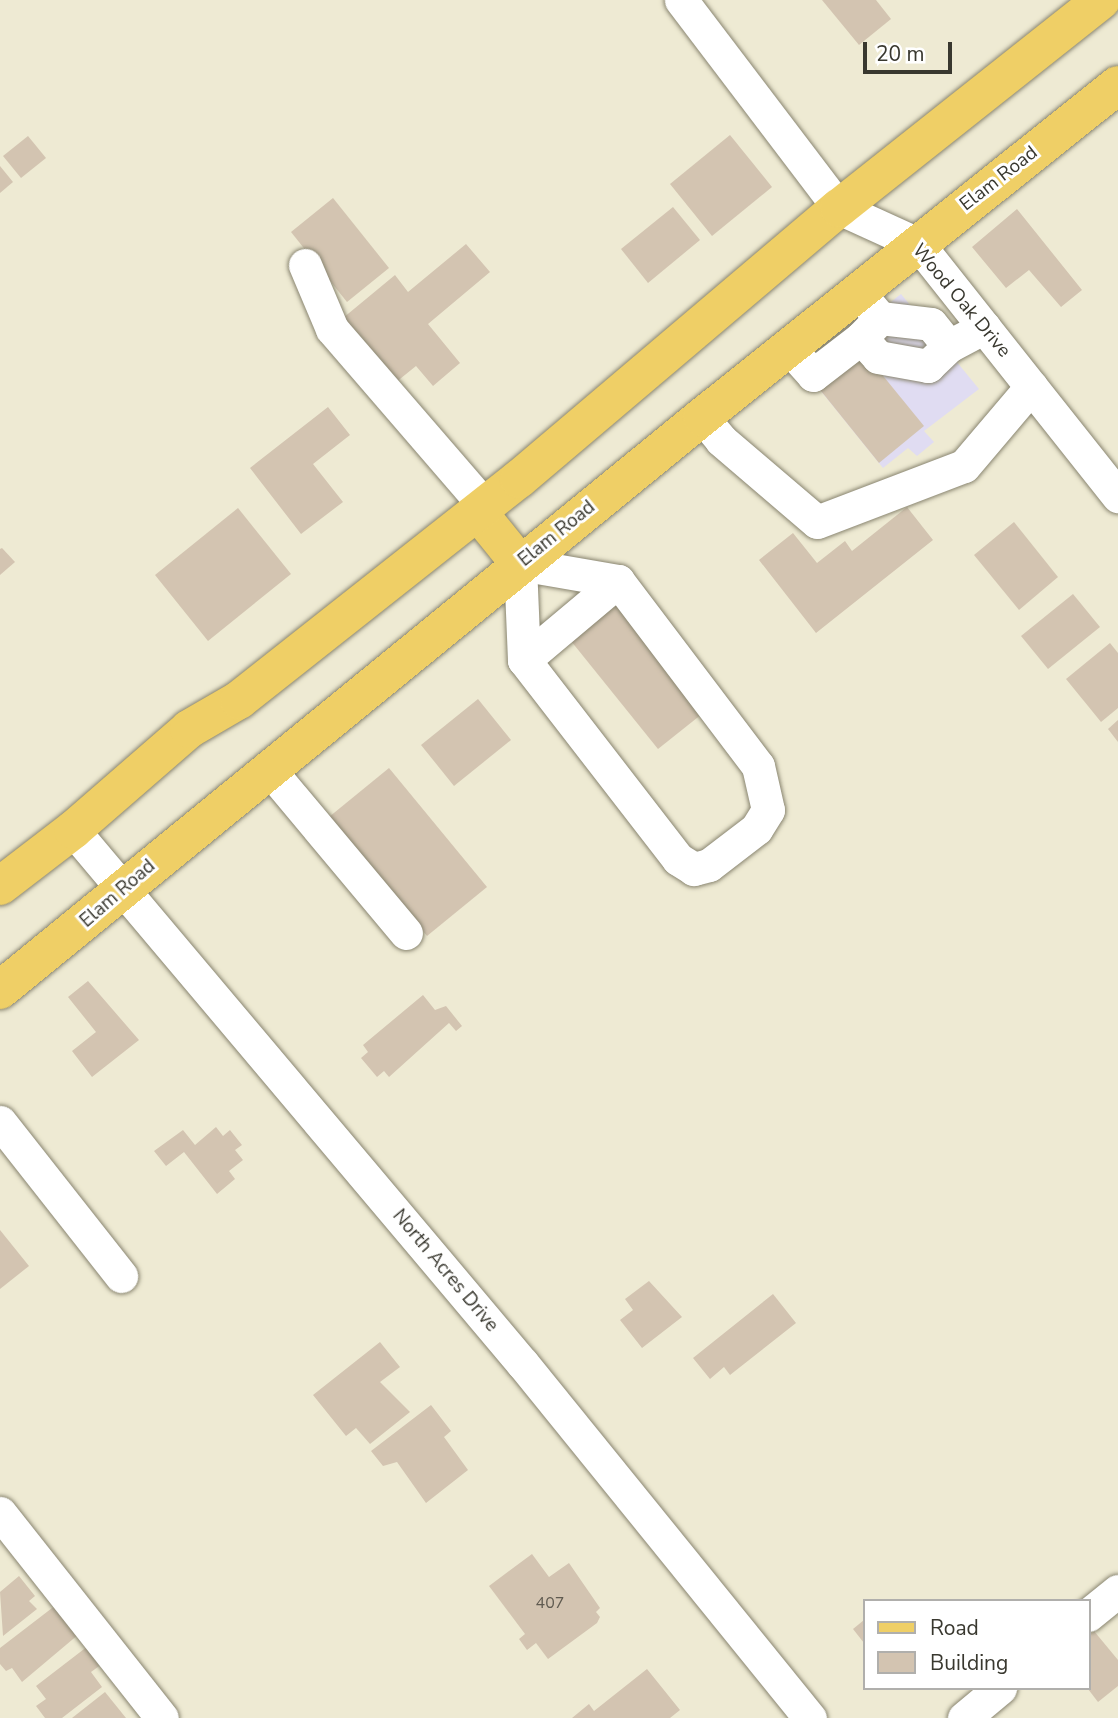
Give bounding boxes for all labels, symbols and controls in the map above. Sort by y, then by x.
scale bar [866,28,955,72]
text: 20 m [876,40,925,68]
street label: Elam Road [956,142,1042,216]
street label: Wood Oak Drive [907,240,1015,362]
street label: Elam Road [514,496,600,572]
street label: Elam Road [76,855,160,933]
street label: North Acres Drive [387,1205,503,1337]
house number: 407 [536,1593,564,1613]
legend [862,1599,1090,1690]
text: Road [930,1614,979,1642]
text: Building [930,1649,1008,1677]

